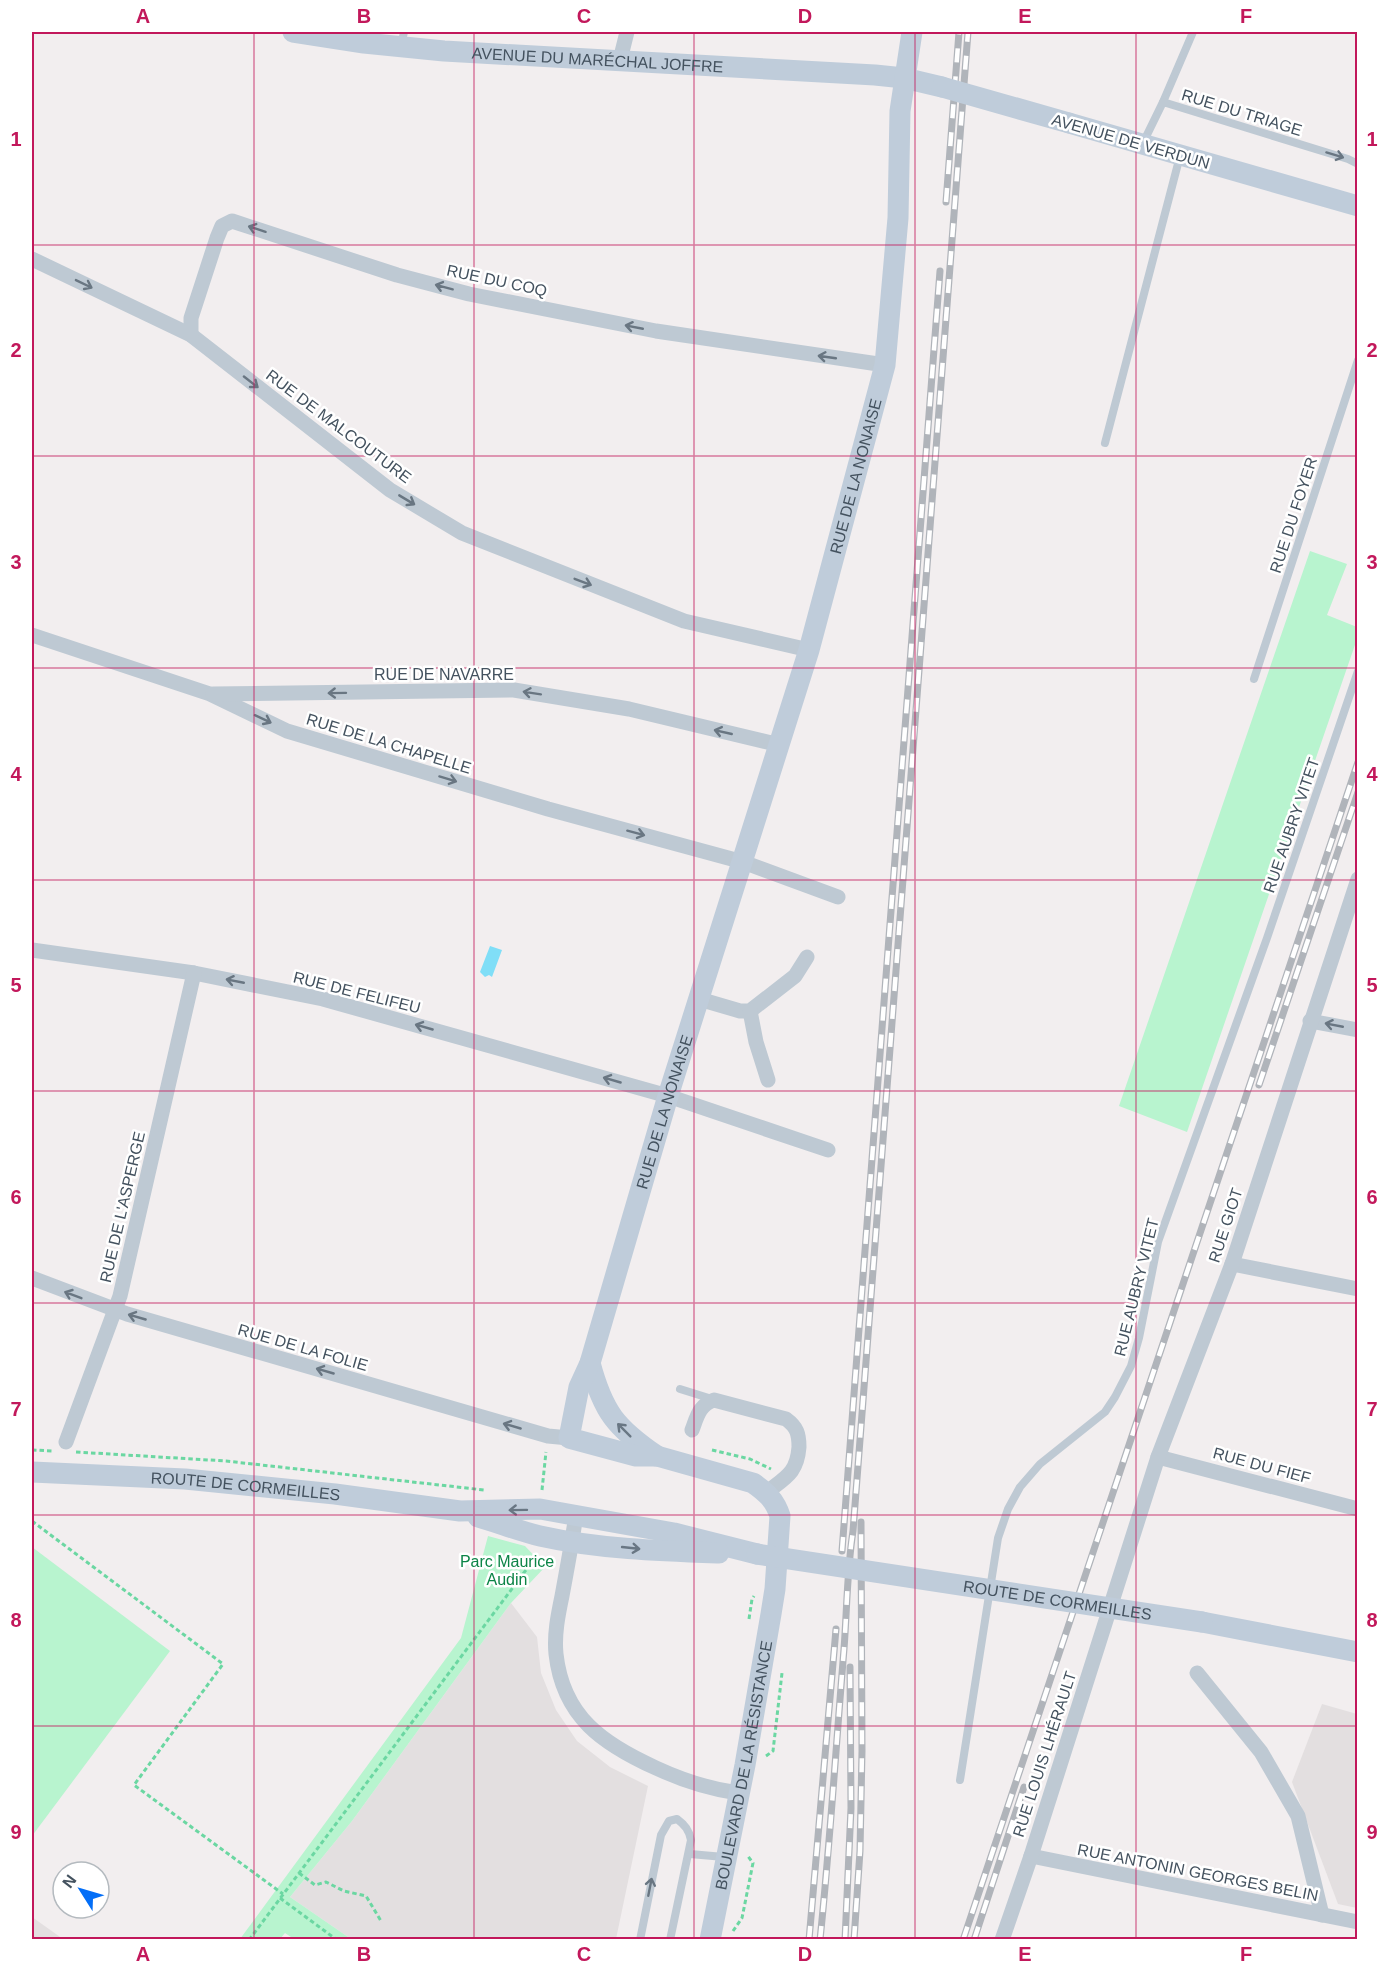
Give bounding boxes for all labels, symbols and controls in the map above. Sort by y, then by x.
text: A [136,5,150,27]
text: B [357,5,371,27]
text: C [577,5,591,27]
text: D [798,5,812,27]
text: E [1018,5,1032,27]
text: F [1240,5,1252,27]
street label: AVENUE DU MARÉCHAL JOFFRE [471,45,724,76]
street label: RUE DU TRIAGE [1180,86,1304,139]
street label: AVENUE DE VERDUN [1050,111,1212,172]
text: 1 [10,128,22,150]
text: 1 [1366,128,1378,150]
one-way arrow [1325,150,1344,161]
one-way arrow [248,223,267,234]
street label: RUE DU COQ [445,262,549,299]
one-way arrow [75,278,93,290]
one-way arrow [434,281,453,293]
one-way arrow [625,321,645,332]
text: 2 [10,339,22,361]
text: 2 [1366,339,1378,361]
one-way arrow [818,351,838,362]
street label: RUE DE MALCOUTURE [263,366,414,486]
one-way arrow [243,376,259,389]
street label: RUE DE LA NONAISE [827,397,885,556]
street label: RUE DU FOYER [1267,455,1320,575]
one-way arrow [398,494,415,506]
text: 3 [10,551,22,573]
text: 3 [1366,551,1378,573]
one-way arrow [573,577,592,588]
street label: RUE DE NAVARRE [374,666,514,683]
one-way arrow [328,687,348,698]
one-way arrow [522,687,542,698]
street label: RUE DE LA CHAPELLE [304,710,473,777]
one-way arrow [254,714,272,726]
one-way arrow [714,725,733,737]
street label: RUE AUBRY VITET [1260,755,1323,895]
text: 4 [10,763,22,785]
text: 4 [1366,763,1378,785]
one-way arrow [438,774,457,785]
one-way arrow [626,828,645,840]
street label: RUE DE FELIFEU [291,968,422,1017]
text: 5 [10,974,22,996]
text: 5 [1366,974,1378,996]
one-way arrow [225,975,245,986]
one-way arrow [1325,1019,1344,1030]
one-way arrow [415,1021,434,1032]
street label: RUE DE LA NONAISE [633,1033,696,1191]
one-way arrow [603,1074,622,1085]
street label: RUE DE L'ASPERGE [97,1130,148,1284]
text: 6 [10,1186,22,1208]
street label: RUE GIOT [1205,1186,1246,1265]
text: 6 [1366,1186,1378,1208]
street label: RUE AUBRY VITET [1111,1216,1162,1358]
one-way arrow [64,1288,83,1299]
one-way arrow [128,1311,147,1322]
street label: RUE DE LA FOLIE [236,1321,370,1374]
one-way arrow [315,1365,334,1377]
text: 7 [10,1398,22,1420]
text: 7 [1366,1398,1378,1420]
one-way arrow [503,1420,522,1431]
one-way arrow [617,1422,632,1437]
street label: RUE DU FIEF [1211,1444,1313,1487]
street label: ROUTE DE CORMEILLES [150,1469,341,1503]
one-way arrow [509,1504,529,1516]
one-way arrow [620,1543,640,1554]
park label: Parc Maurice Audin [460,1553,554,1588]
street label: ROUTE DE CORMEILLES [962,1578,1153,1623]
text: 8 [10,1609,22,1631]
text: 8 [1366,1609,1378,1631]
street label: BOULEVARD DE LA RÉSISTANCE [712,1639,775,1891]
street label: RUE LOUIS LHÉRAULT [1009,1669,1079,1839]
text: 9 [10,1821,22,1843]
text: 9 [1366,1821,1378,1843]
street label: RUE ANTONIN GEORGES BELIN [1076,1841,1320,1904]
north arrow [51,1860,111,1920]
text: N [59,1872,80,1891]
one-way arrow [645,1878,656,1897]
text: A [136,1943,150,1965]
text: B [357,1943,371,1965]
text: C [577,1943,591,1965]
text: D [798,1943,812,1965]
text: E [1018,1943,1032,1965]
text: F [1240,1943,1252,1965]

